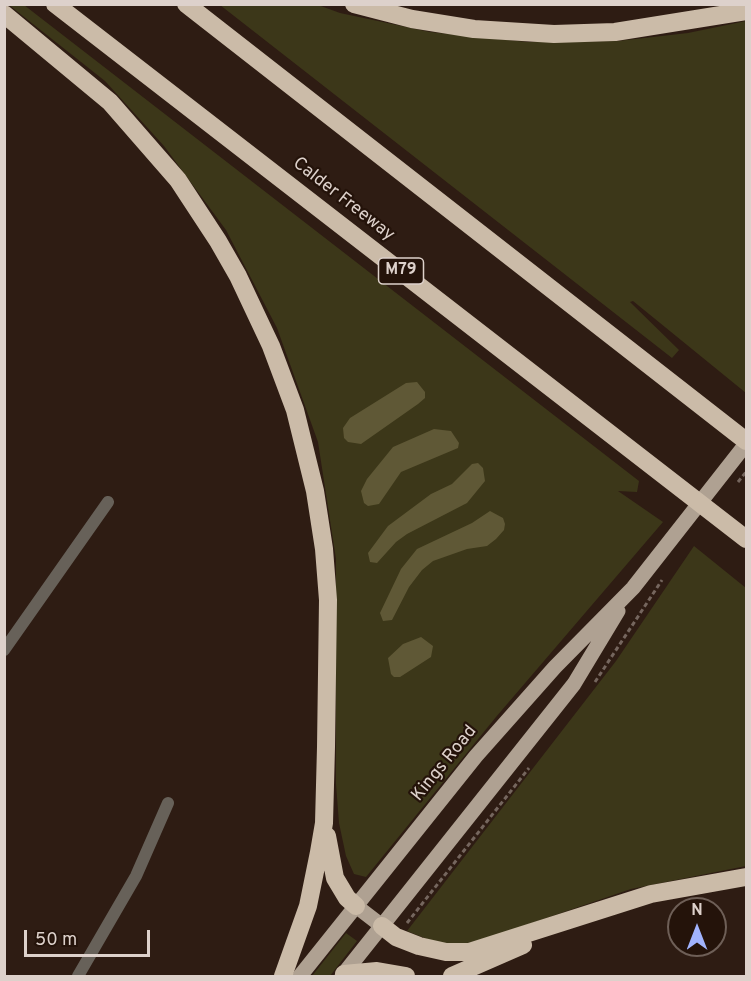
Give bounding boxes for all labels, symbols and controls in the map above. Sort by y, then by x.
street label: Calder Freeway [288,153,398,247]
road number: M79 [378,258,424,284]
street label: Kings Road [408,722,482,806]
north arrow [667,897,727,957]
text: N [691,901,703,921]
scale bar [27,918,153,956]
text: 50 m [35,929,77,952]

